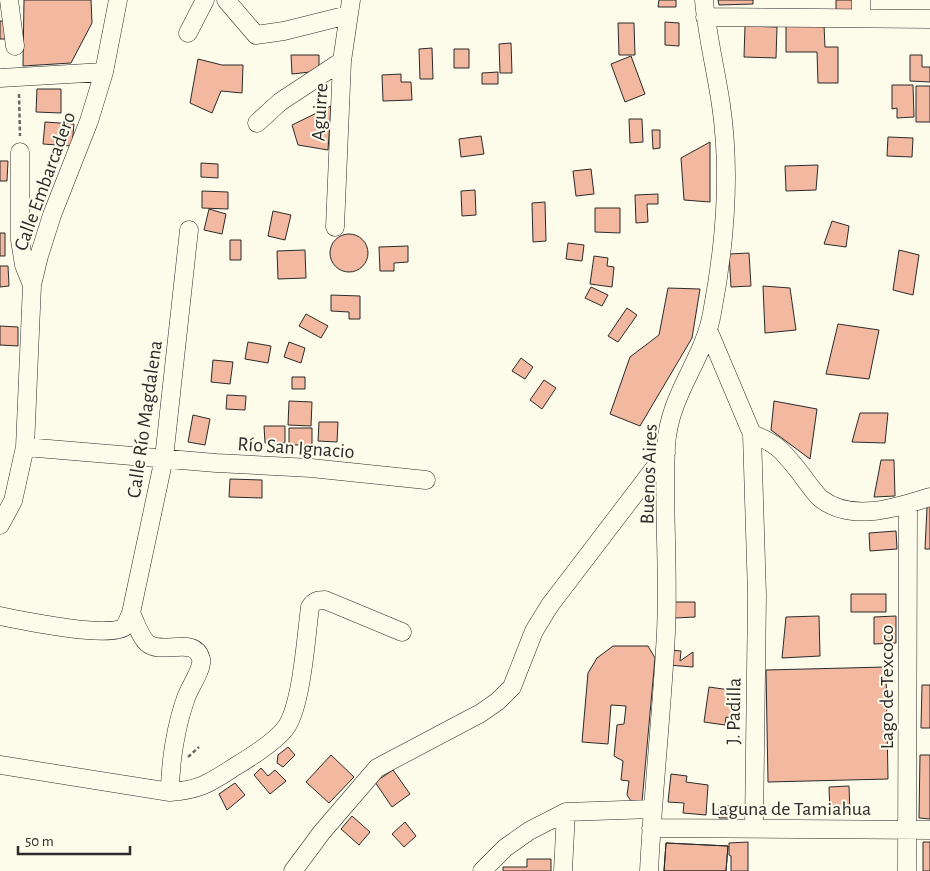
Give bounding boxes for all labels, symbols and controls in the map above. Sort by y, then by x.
street label: Aguirre [308,82,332,142]
street label: Calle Embarcadero [11,109,79,253]
street label: Calle Río Magdalena [124,339,166,499]
street label: Buenos Aires [637,423,661,525]
street label: Río San Ignacio [237,434,355,462]
street label: Lago de Texcoco [877,625,897,749]
street label: J. Padilla [723,677,745,745]
street label: Laguna de Tamiahua [711,799,871,819]
scale bar [18,824,130,856]
text: 50 m [25,834,54,849]

